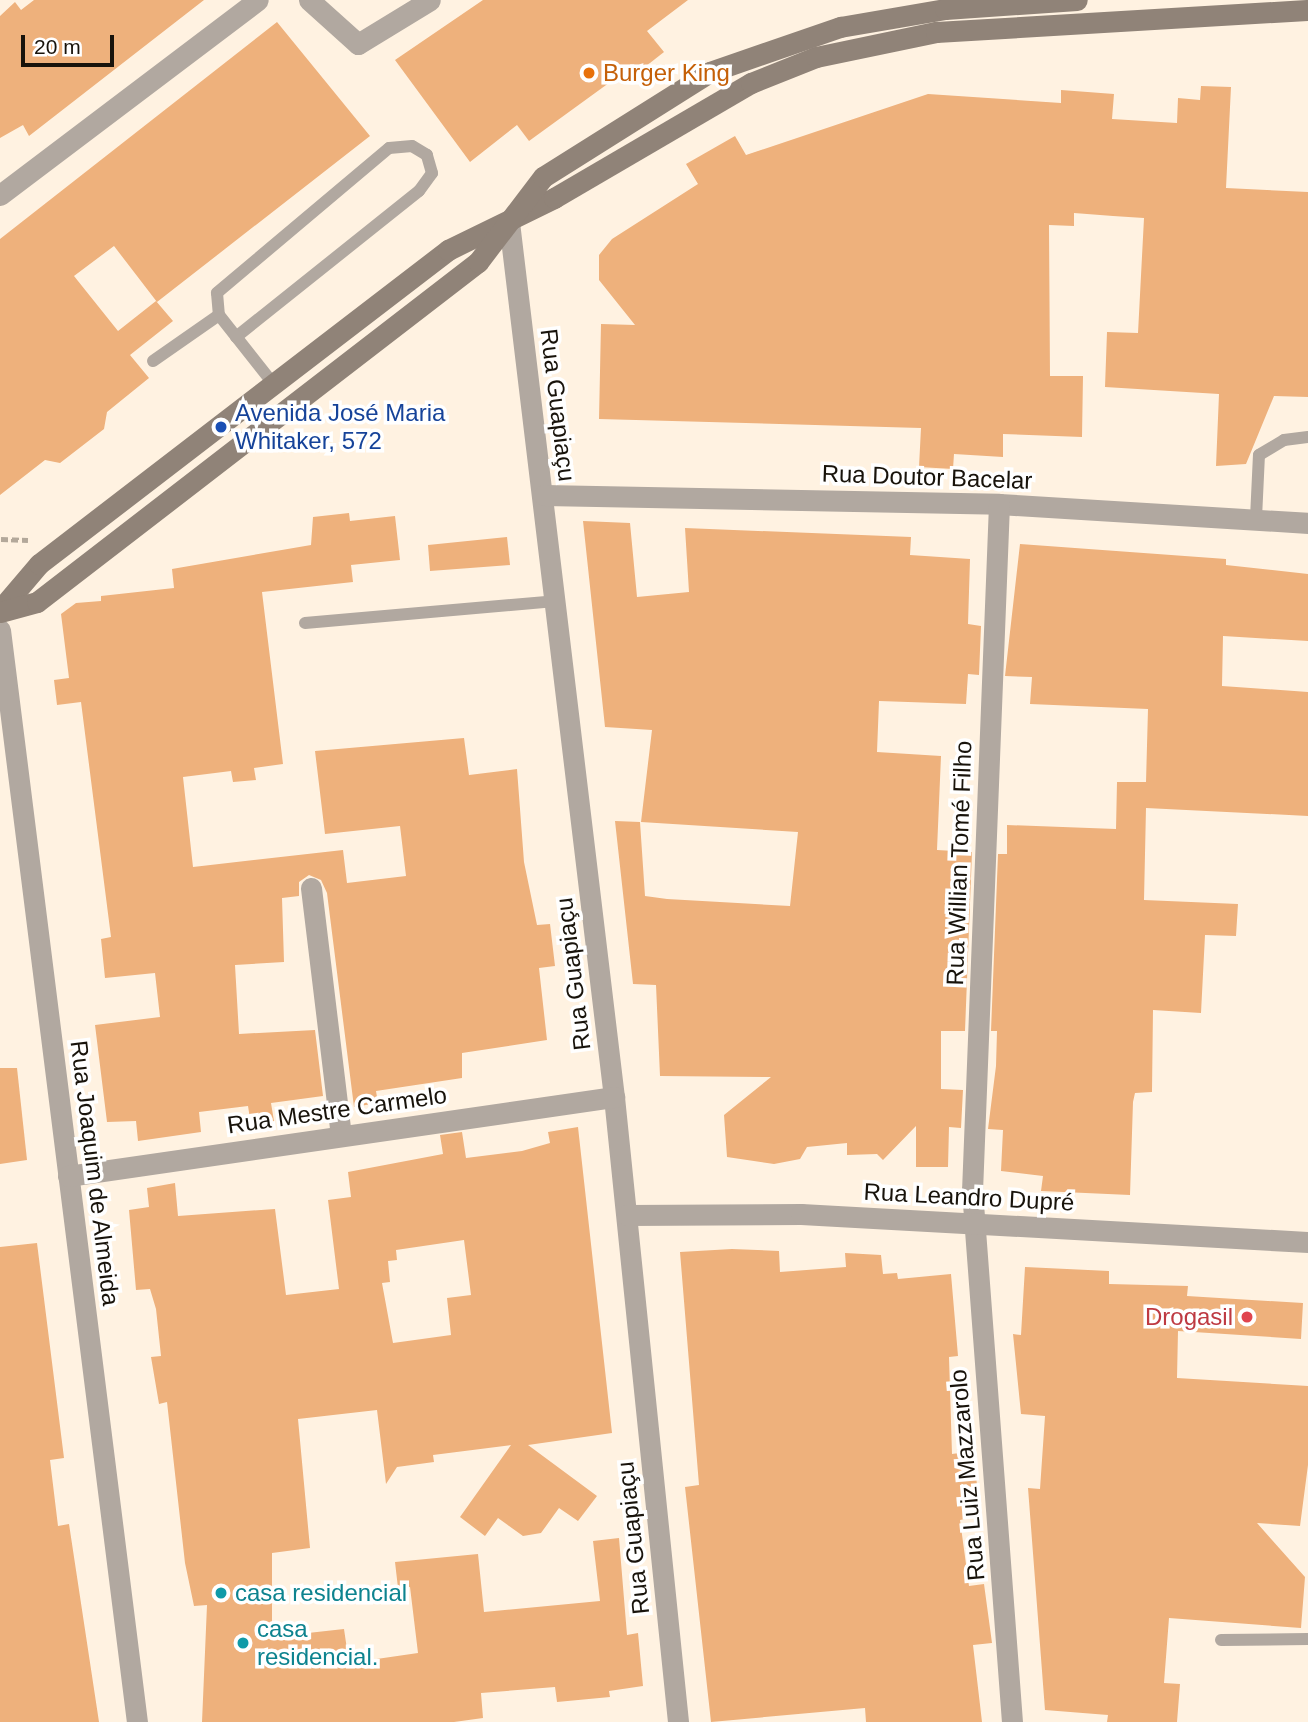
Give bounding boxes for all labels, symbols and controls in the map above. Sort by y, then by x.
scale bar [24,21,117,65]
text: 20 m [34,35,81,58]
place label: Burger King [603,59,730,87]
marker: Burger King [581,65,597,81]
street label: Rua Guapiaçu [534,327,582,483]
place label: Avenida José Maria Whitaker, 572 [235,399,445,455]
marker: Avenida José Maria Whitaker, 572 [213,419,229,435]
street label: Rua Doutor Bacelar [821,459,1033,495]
street label: Rua Willian Tomé Filho [940,740,978,986]
street label: Rua Guapiaçu [549,896,597,1052]
street label: Rua Joaquim de Almeida [64,1038,126,1308]
street label: Rua Mestre Carmelo [225,1080,449,1140]
street label: Rua Leandro Dupré [863,1177,1075,1217]
place label: Drogasil [1145,1303,1233,1331]
marker: Drogasil [1239,1309,1255,1325]
street label: Rua Luiz Mazzarolo [943,1368,991,1582]
street label: Rua Guapiaçu [611,1460,655,1616]
place label: casa residencial [235,1579,407,1607]
marker: casa residencial [213,1585,229,1601]
place label: casa residencial. [257,1615,378,1671]
marker: casa residencial. [235,1635,251,1651]

